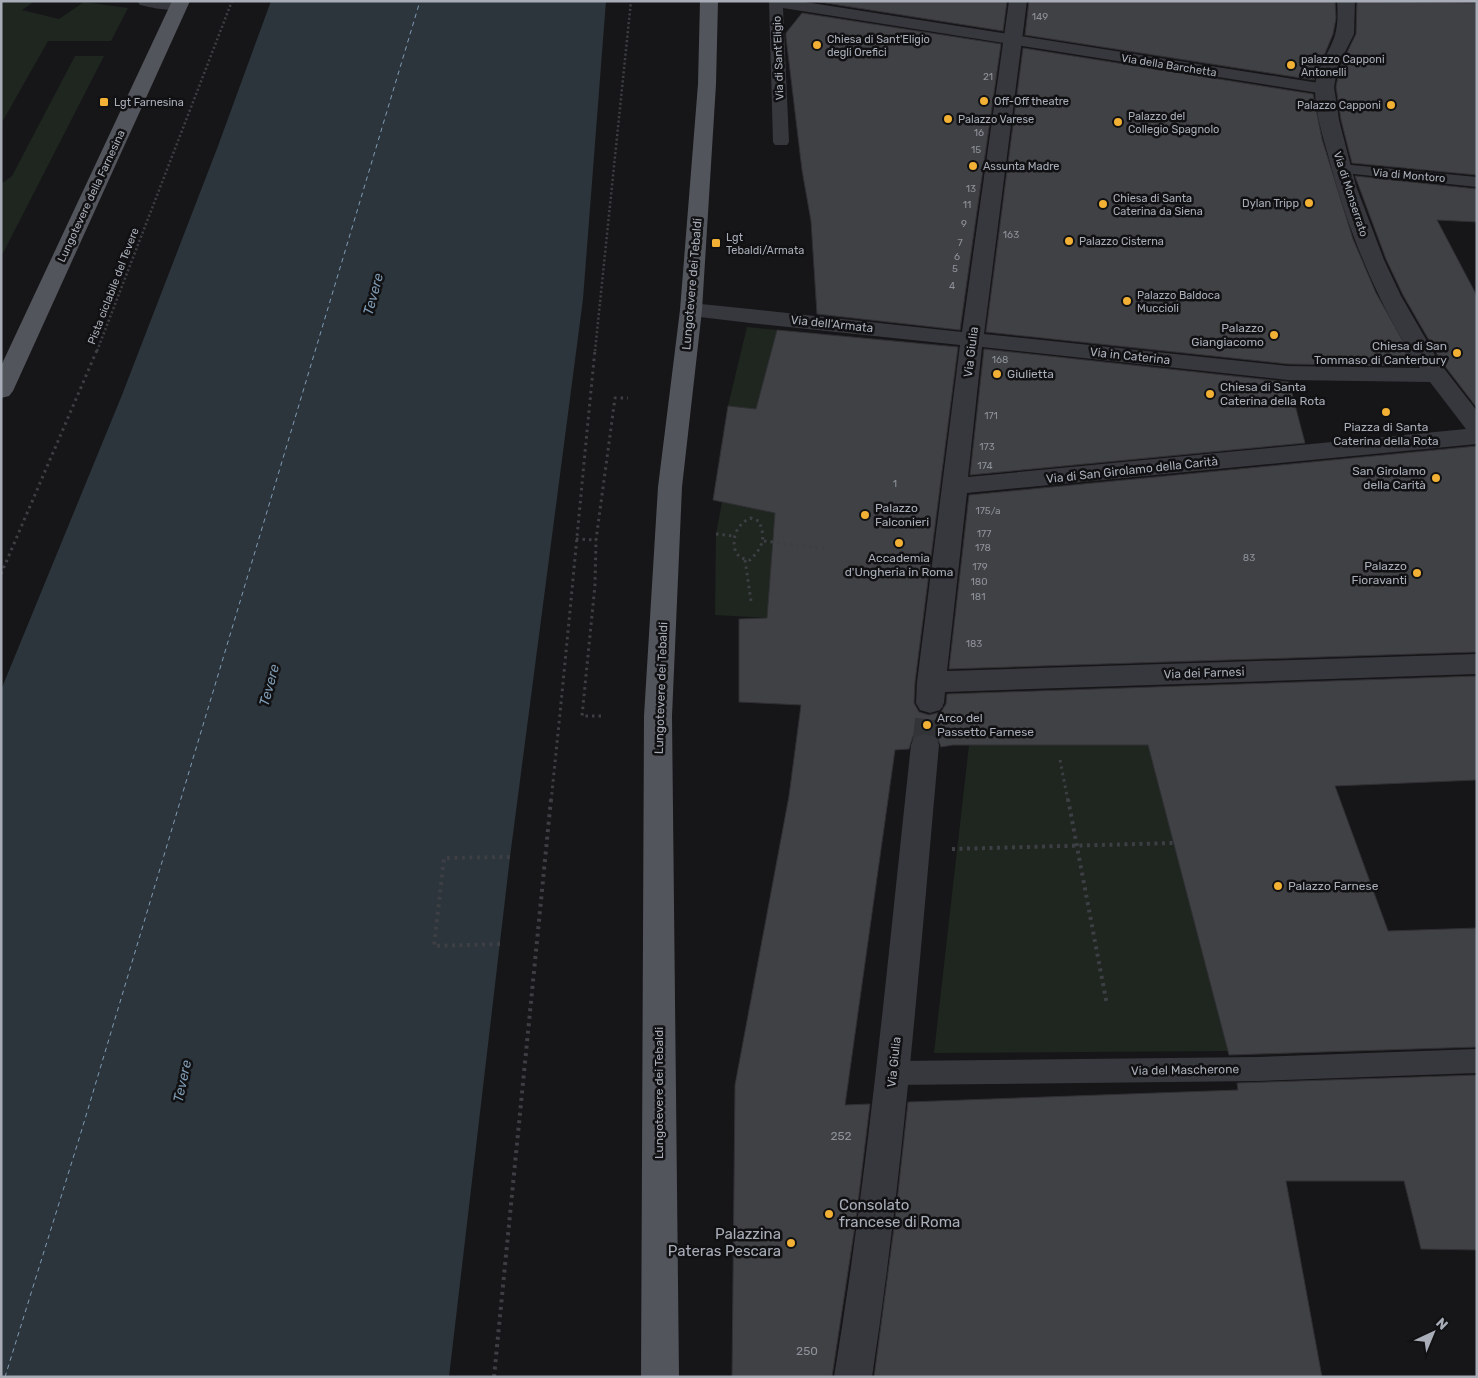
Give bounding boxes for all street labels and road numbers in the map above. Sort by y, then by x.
street label: Via di Sant'Eligio [771,16,786,100]
street label: Via della Barchetta [1120,52,1218,79]
street label: Lungotevere della Farnesina [55,128,128,264]
street label: Via di Monserrato [1331,150,1370,238]
street label: Via di Montoro [1372,166,1446,185]
street label: Lungotevere dei Tebaldi [679,217,705,350]
street label: Pista ciclabile del Tevere [85,226,142,346]
street label: Via dell'Armata [790,313,874,335]
street label: Via Giulia [961,326,981,378]
street label: Via in Caterina [1089,345,1171,367]
street label: Via di San Girolamo della Carità [1045,454,1219,486]
street label: Lungotevere dei Tebaldi [652,622,670,754]
street label: Via dei Farnesi [1163,665,1245,681]
street label: Lungotevere dei Tebaldi [652,1027,666,1159]
street label: Via Giulia [884,1036,904,1088]
street label: Via del Mascherone [1131,1062,1240,1078]

